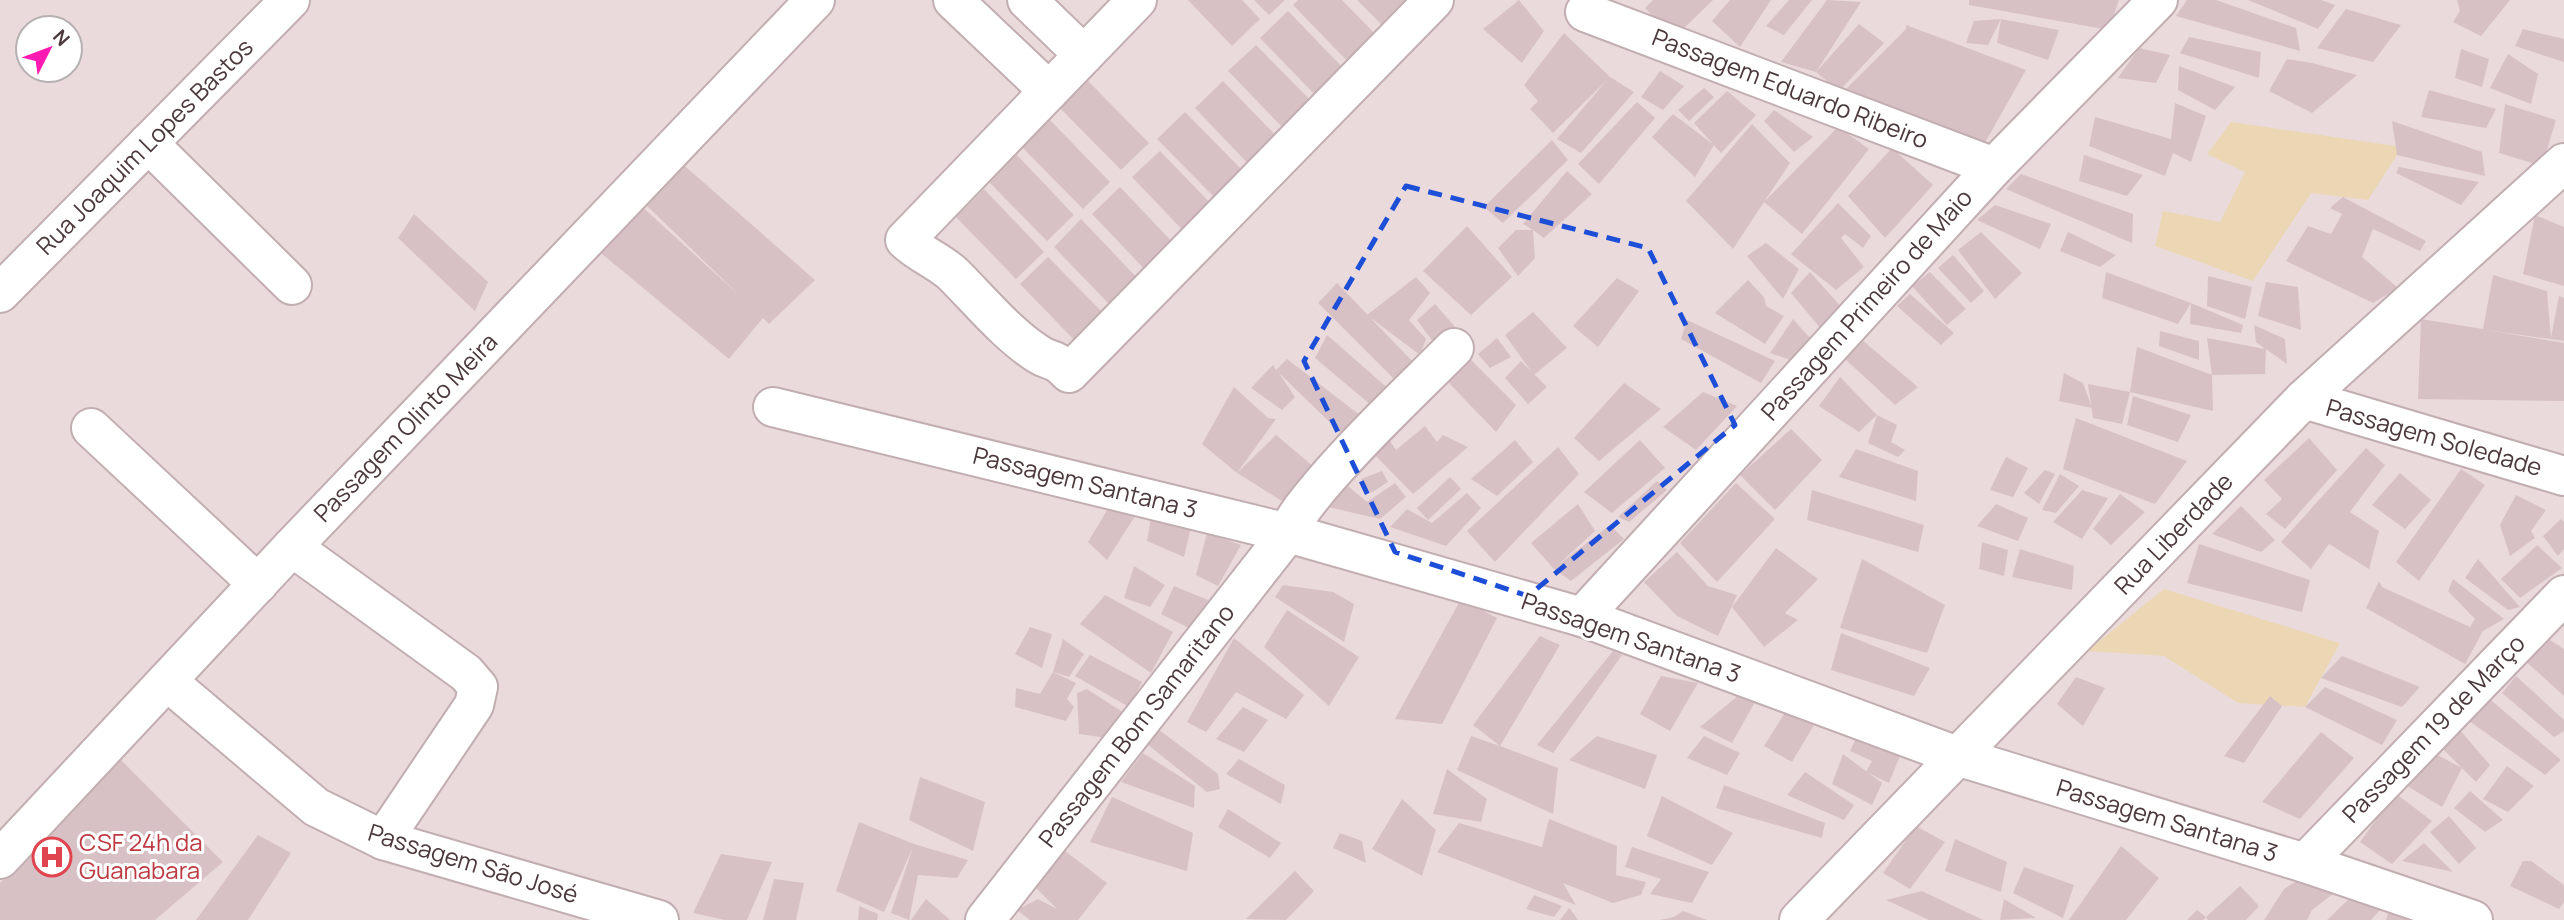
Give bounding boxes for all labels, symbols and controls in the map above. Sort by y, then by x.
north arrow [14,14,84,84]
street label: Passagem Eduardo Ribeiro [1648,20,1933,156]
text: N [47,24,76,51]
street label: Rua Joaquim Lopes Bastos [28,30,260,262]
street label: Passagem Primeiro de Maio [1753,181,1979,427]
street label: Passagem Olinto Meira [306,325,504,529]
street label: Passagem Soledade [2323,390,2546,483]
street label: Passagem Santana 3 [970,438,1201,525]
street label: Rua Liberdade [2106,465,2240,601]
street label: Passagem Santana 3 [1517,584,1746,690]
street label: Passagem Bom Samaritano [1030,597,1241,854]
street label: Passagem 19 de Março [2334,627,2532,829]
street label: Passagem Santana 3 [2053,770,2282,869]
street label: Passagem São José [364,815,582,910]
place label: CSF 24h da Guanabara [79,825,203,886]
hospital icon: CSF 24h da Guanabara [31,836,73,878]

